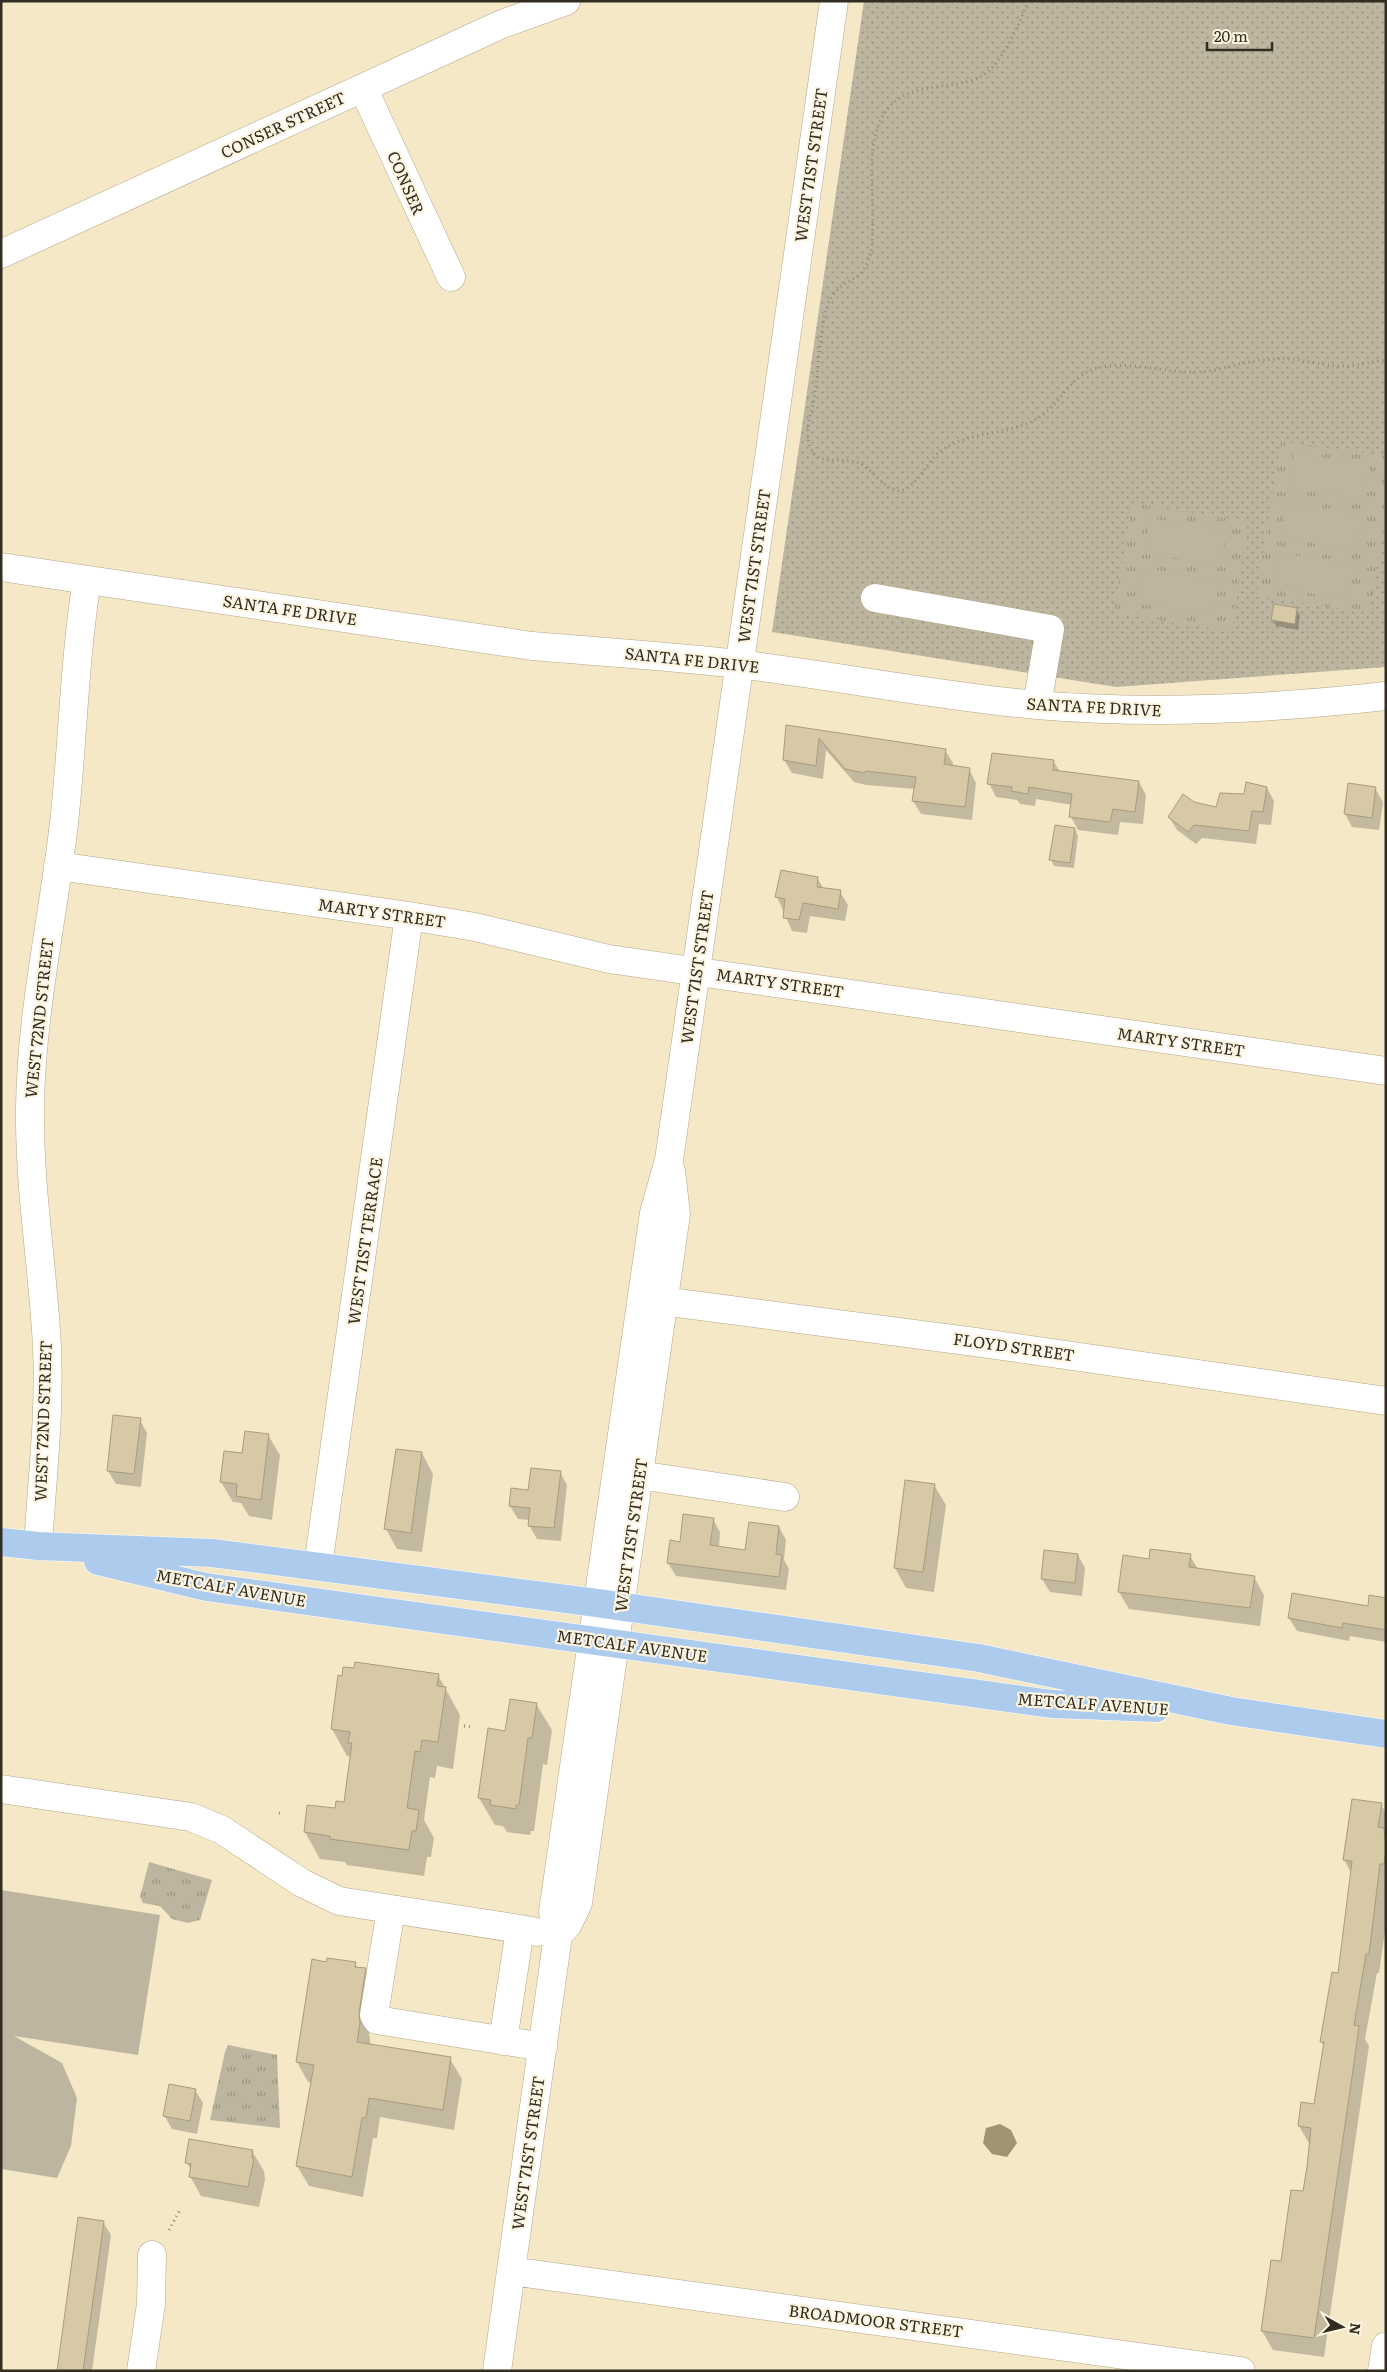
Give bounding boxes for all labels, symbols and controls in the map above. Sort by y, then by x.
scale bar [1207,20,1272,52]
text: 20 m [1214,24,1248,47]
street label: CONSER STREET [216,85,349,164]
street label: WEST 71ST STREET [787,86,833,243]
street label: CONSER [382,147,432,219]
street label: WEST 71ST STREET [730,487,776,644]
street label: SANTA FE DRIVE [222,588,359,630]
street label: SANTA FE DRIVE [624,640,761,678]
street label: SANTA FE DRIVE [1026,690,1162,722]
street label: WEST 71ST STREET [673,888,719,1045]
street label: MARTY STREET [317,891,448,933]
street label: WEST 72ND STREET [18,936,58,1099]
street label: MARTY STREET [715,961,846,1003]
street label: MARTY STREET [1116,1020,1247,1062]
street label: WEST 71ST TERRACE [340,1156,388,1326]
street label: FLOYD STREET [952,1326,1077,1366]
street label: WEST 72ND STREET [27,1340,57,1502]
street label: WEST 71ST STREET [607,1456,653,1613]
street label: METCALF AVENUE [154,1562,308,1612]
street label: METCALF AVENUE [555,1623,709,1667]
street label: METCALF AVENUE [1017,1686,1170,1720]
street label: WEST 71ST STREET [504,2074,550,2231]
street label: BROADMOOR STREET [787,2297,965,2343]
north arrow [1317,2302,1367,2352]
text: N [1345,2322,1367,2336]

